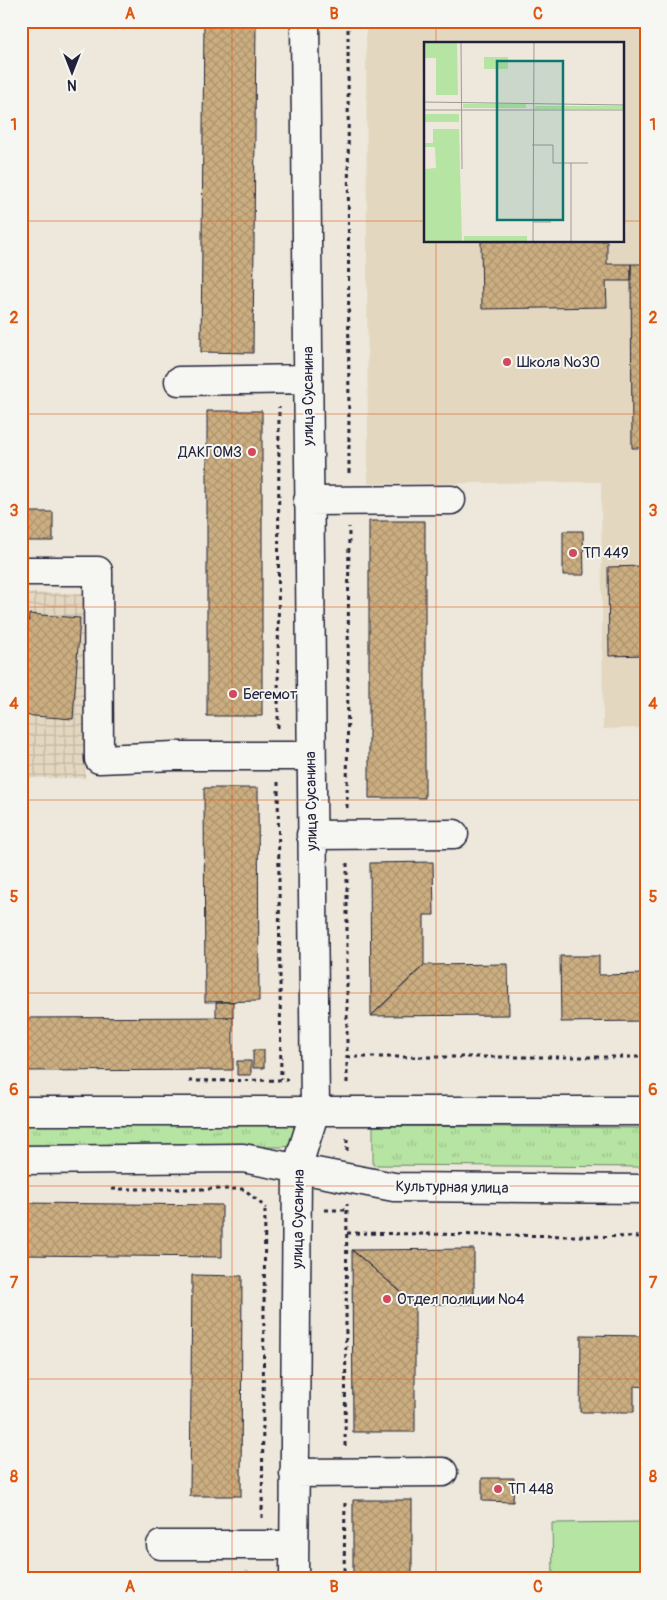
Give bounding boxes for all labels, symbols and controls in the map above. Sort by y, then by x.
text: A [125,4,136,24]
text: B [329,4,339,24]
text: C [533,4,543,24]
inset map [424,42,624,242]
north arrow [48,48,98,98]
text: N [67,76,77,93]
text: 1 [11,115,17,135]
text: 1 [650,115,656,135]
text: 2 [10,308,19,328]
text: 2 [649,308,658,328]
street label: улица Сусанина [299,346,318,447]
place label: Школа №30 [517,353,600,372]
marker: Школа №30 [501,356,513,368]
place label: ДАКГОМЗ [177,443,242,462]
marker: ДАКГОМЗ [246,446,258,458]
text: 3 [10,501,19,521]
text: 3 [649,501,658,521]
place label: ТП 449 [583,544,629,563]
marker: ТП 449 [567,547,579,559]
place label: Бегемот [243,685,298,704]
marker: Бегемот [227,688,239,700]
text: 4 [9,694,19,714]
text: 4 [648,694,658,714]
street label: улица Сусанина [301,751,322,852]
text: 5 [10,887,19,907]
text: 5 [649,887,658,907]
text: 6 [9,1080,19,1100]
text: 6 [648,1080,658,1100]
street label: улица Сусанина [288,1169,309,1270]
street label: Культурная улица [395,1177,509,1198]
text: 7 [10,1273,19,1293]
text: 7 [649,1273,658,1293]
place label: Отдел полиции №4 [397,1290,525,1309]
marker: Отдел полиции №4 [381,1293,393,1305]
text: 8 [10,1467,18,1487]
text: 8 [649,1467,657,1487]
place label: ТП 448 [508,1480,554,1499]
marker: ТП 448 [492,1483,504,1495]
text: A [125,1577,136,1597]
text: B [329,1577,339,1597]
text: C [533,1577,543,1597]

